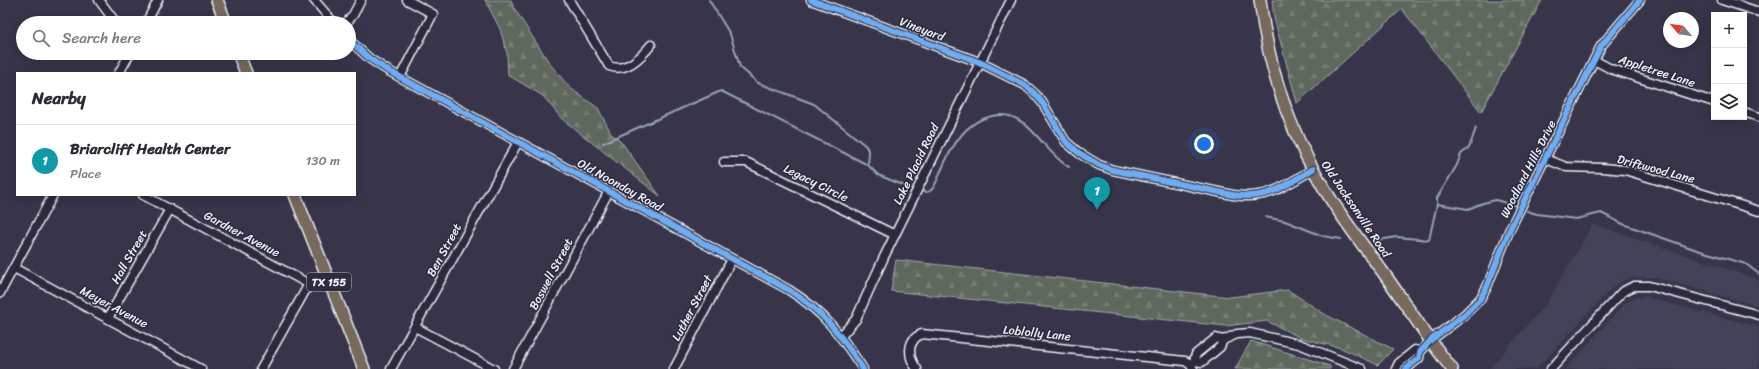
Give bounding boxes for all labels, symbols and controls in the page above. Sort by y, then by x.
street label: Vineyard [896,10,949,48]
north arrow [1663,12,1699,48]
map controls [1711,12,1747,120]
button: + [1711,12,1747,48]
search box [16,16,356,60]
text: Search here [62,25,141,51]
icon: search [30,27,52,49]
street label: Appletree Lane [1615,48,1698,94]
button: − [1711,48,1747,84]
text: Nearby [32,83,86,113]
button: layers [1711,84,1747,120]
street label: Woodland Hills Drive [1494,116,1562,222]
street label: Lake Placid Road [887,119,946,208]
your location [1194,134,1214,154]
text: Briarcliff Health Center [70,136,230,162]
street label: Driftwood Lane [1615,148,1697,190]
text: 1 [42,149,48,172]
text: 130 m [306,149,340,172]
street label: Old Noonday Road [573,152,668,218]
street label: Old Jacksonville Road [1315,156,1398,264]
street label: Legacy Circle [780,158,852,208]
text: Place [70,162,101,185]
pin: 1 [1084,177,1110,210]
street label: Gardner Avenue [200,205,284,263]
street label: Ben Street [420,219,468,281]
street label: Hall Street [105,226,153,288]
street label: Boswell Street [523,234,579,314]
street label: Luther Street [665,270,719,345]
road number: TX 155 [307,273,351,291]
street label: Meyer Avenue [76,280,152,334]
street label: Loblolly Lane [1002,318,1072,348]

